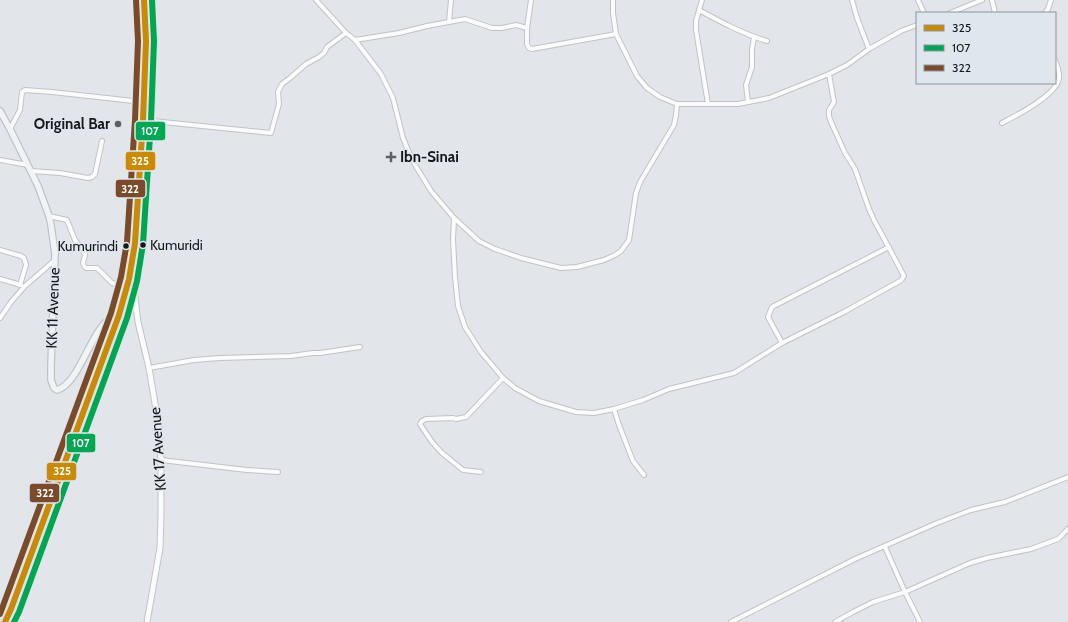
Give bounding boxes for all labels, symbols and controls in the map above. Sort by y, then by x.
legend [916,12,1056,84]
text: 325 [952,20,971,35]
text: 107 [952,40,970,55]
text: 322 [952,60,971,75]
place label: Original Bar [34,115,110,133]
marker: Original Bar [113,119,123,129]
line badge: 107 [135,121,166,141]
text: 107 [141,124,159,138]
place label: Ibn-Sinai [400,148,459,166]
line badge: 325 [125,151,156,171]
marker: Ibn-Sinai [385,151,397,163]
text: 325 [131,154,149,168]
line badge: 322 [115,179,146,198]
text: 322 [121,182,139,196]
place label: Kumuridi [150,236,203,254]
place label: Kumurindi [58,237,118,255]
marker: Kumuridi [138,240,148,250]
marker: Kumurindi [121,241,131,251]
street label: KK 11 Avenue [43,267,63,349]
street label: KK 17 Avenue [146,406,170,491]
line badge: 107 [66,433,96,453]
text: 107 [72,436,90,450]
line badge: 325 [46,462,77,481]
text: 325 [53,464,71,478]
line badge: 322 [29,483,60,503]
text: 322 [36,486,54,500]

